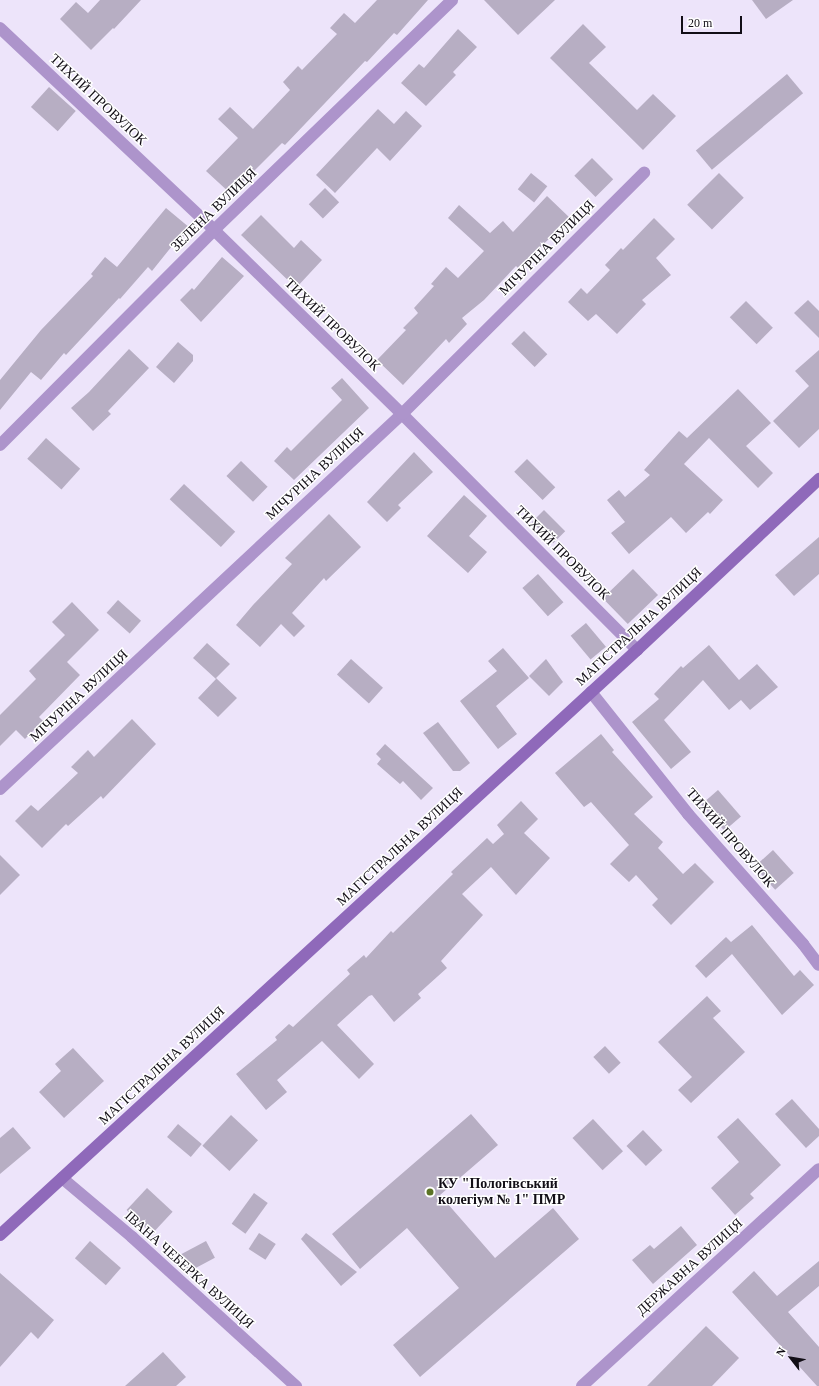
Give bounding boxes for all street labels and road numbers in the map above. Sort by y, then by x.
street label: ТИХИЙ ПРОВУЛОК [46,51,150,149]
street label: ЗЕЛЕНА ВУЛИЦЯ [168,165,260,255]
street label: МІЧУРІНА ВУЛИЦЯ [496,197,598,299]
street label: ТИХИЙ ПРОВУЛОК [281,275,383,375]
street label: МІЧУРІНА ВУЛИЦЯ [263,424,367,524]
street label: ТИХИЙ ПРОВУЛОК [511,502,613,604]
street label: МАГІСТРАЛЬНА ВУЛИЦЯ [573,564,705,690]
street label: МІЧУРІНА ВУЛИЦЯ [27,646,131,746]
street label: МАГІСТРАЛЬНА ВУЛИЦЯ [334,784,466,910]
street label: ТИХИЙ ПРОВУЛОК [682,785,778,891]
street label: МАГІСТРАЛЬНА ВУЛИЦЯ [96,1003,228,1129]
street label: ІВАНА ЧЕБЕРКА ВУЛИЦЯ [121,1208,257,1332]
street label: ДЕРЖАВНА ВУЛИЦЯ [634,1215,746,1319]

